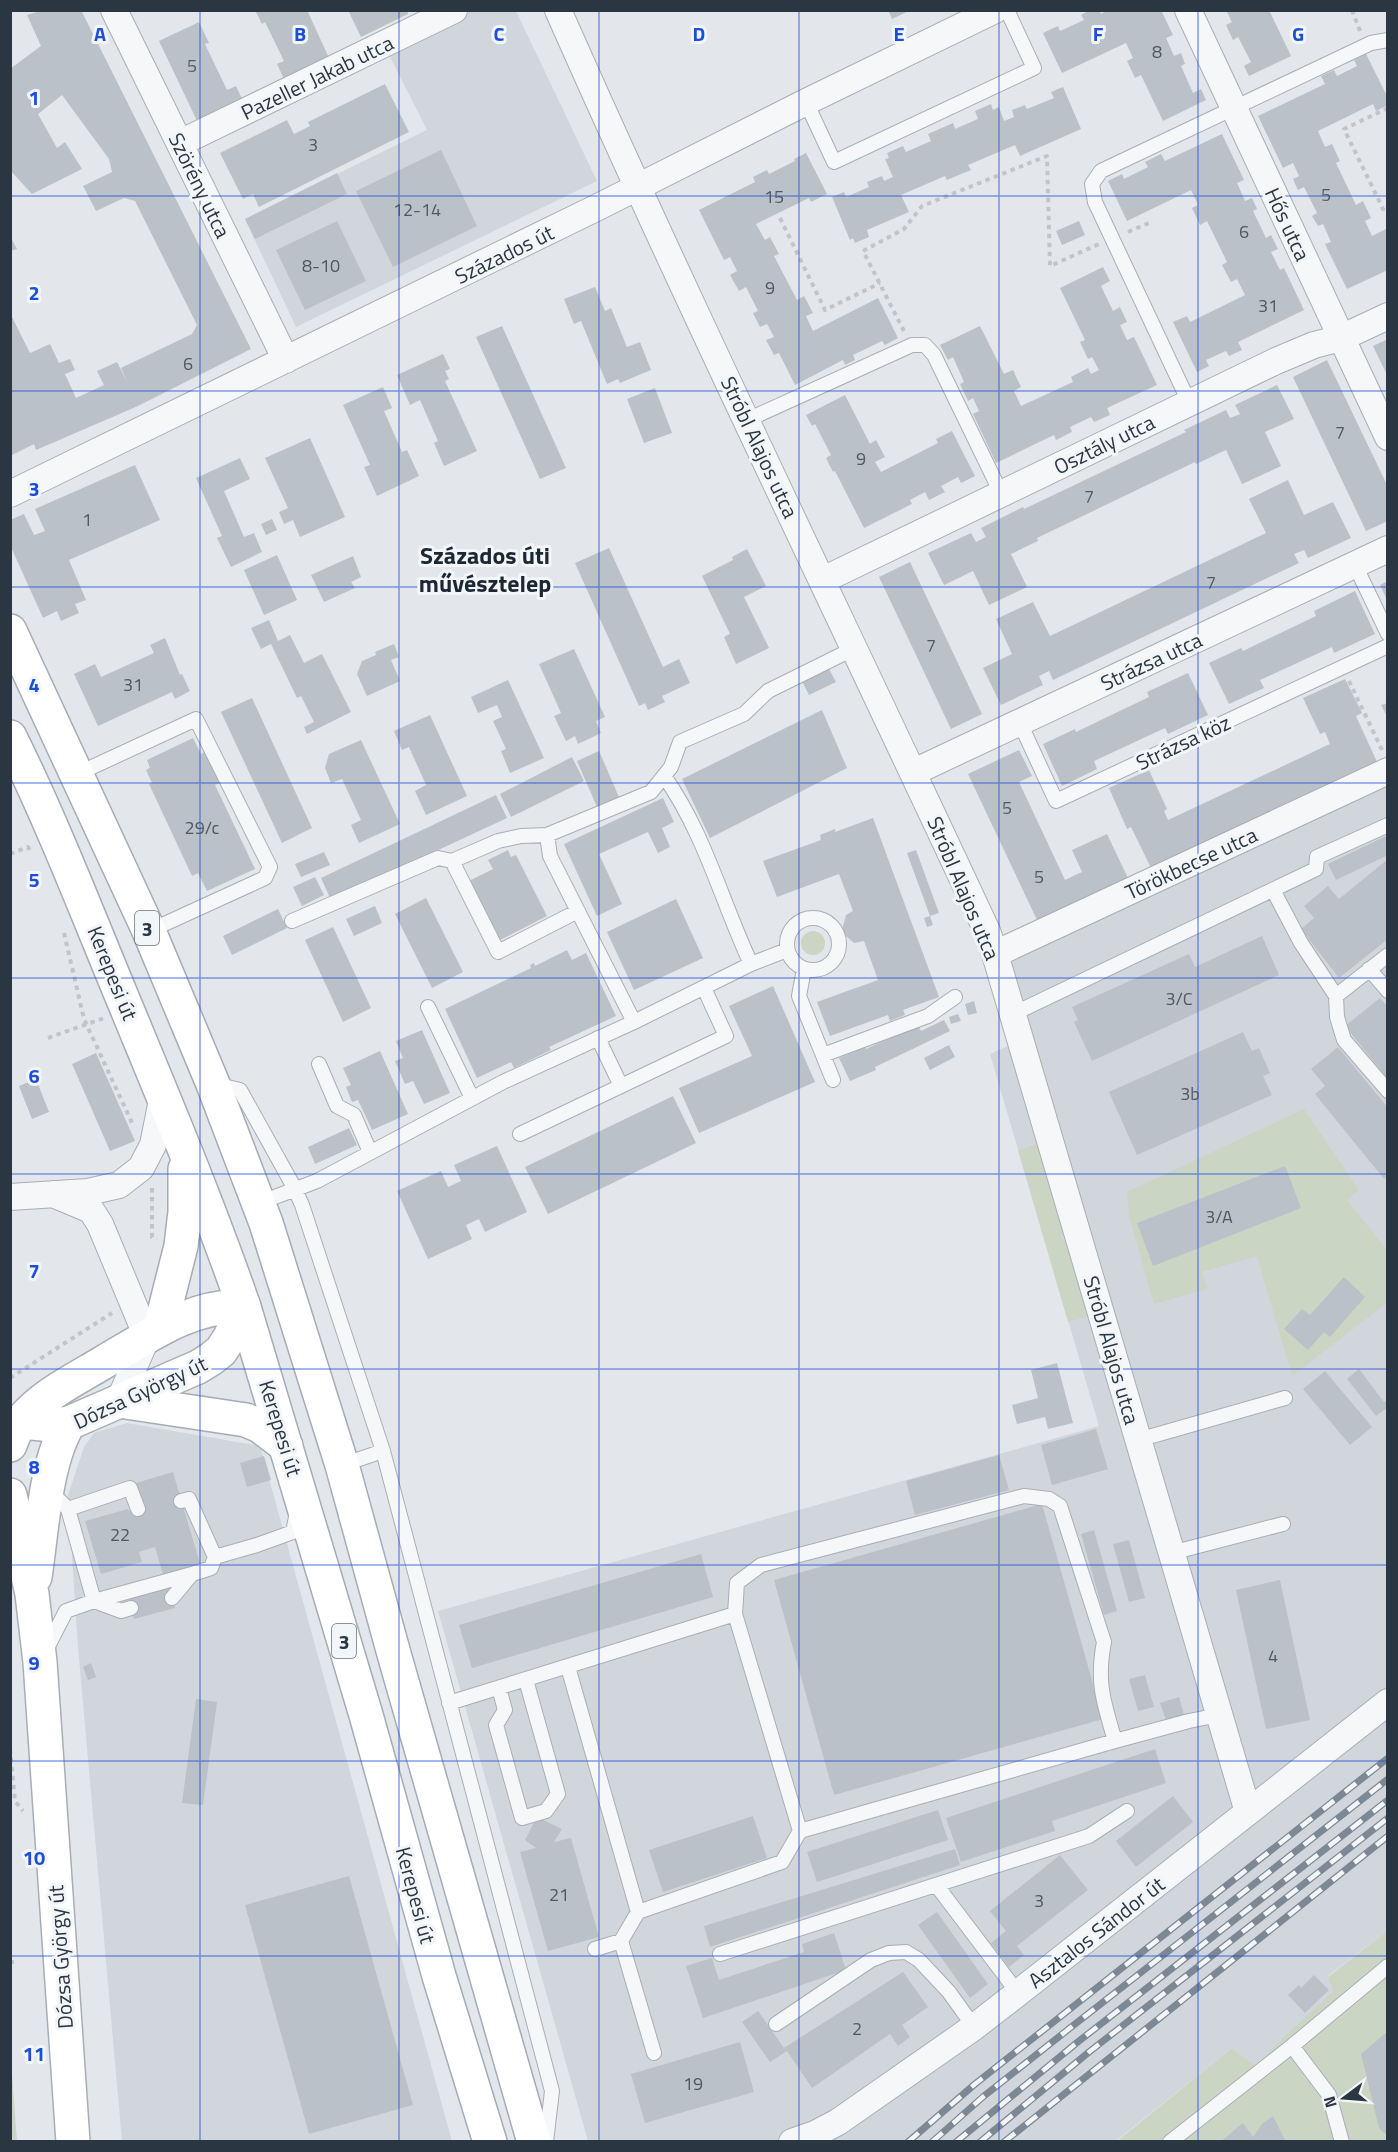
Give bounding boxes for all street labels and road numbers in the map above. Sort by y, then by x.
street label: Pazeller Jakab utca [235,26,399,128]
street label: Szörény utca [161,127,240,244]
street label: Hős utca [1257,182,1319,266]
street label: Százados út [449,216,559,292]
street label: Stróbl Alajos utca [713,371,807,524]
street label: Osztály utca [1048,406,1160,482]
street label: Strázsa utca [1095,623,1208,699]
street label: Strázsa köz [1130,706,1236,778]
street label: Stróbl Alajos utca [919,811,1009,965]
street label: Törökbecse utca [1120,818,1263,908]
road number: 3 [135,911,159,945]
street label: Kerepesi út [80,921,147,1026]
street label: Stróbl Alajos utca [1075,1272,1149,1429]
street label: Dózsa György út [68,1347,213,1437]
street label: Kerepesi út [251,1376,311,1481]
road number: 3 [332,1624,356,1658]
street label: Kerepesi út [388,1843,444,1948]
street label: Asztalos Sándor út [1021,1868,1172,1996]
street label: Dózsa György út [39,1883,81,2030]

